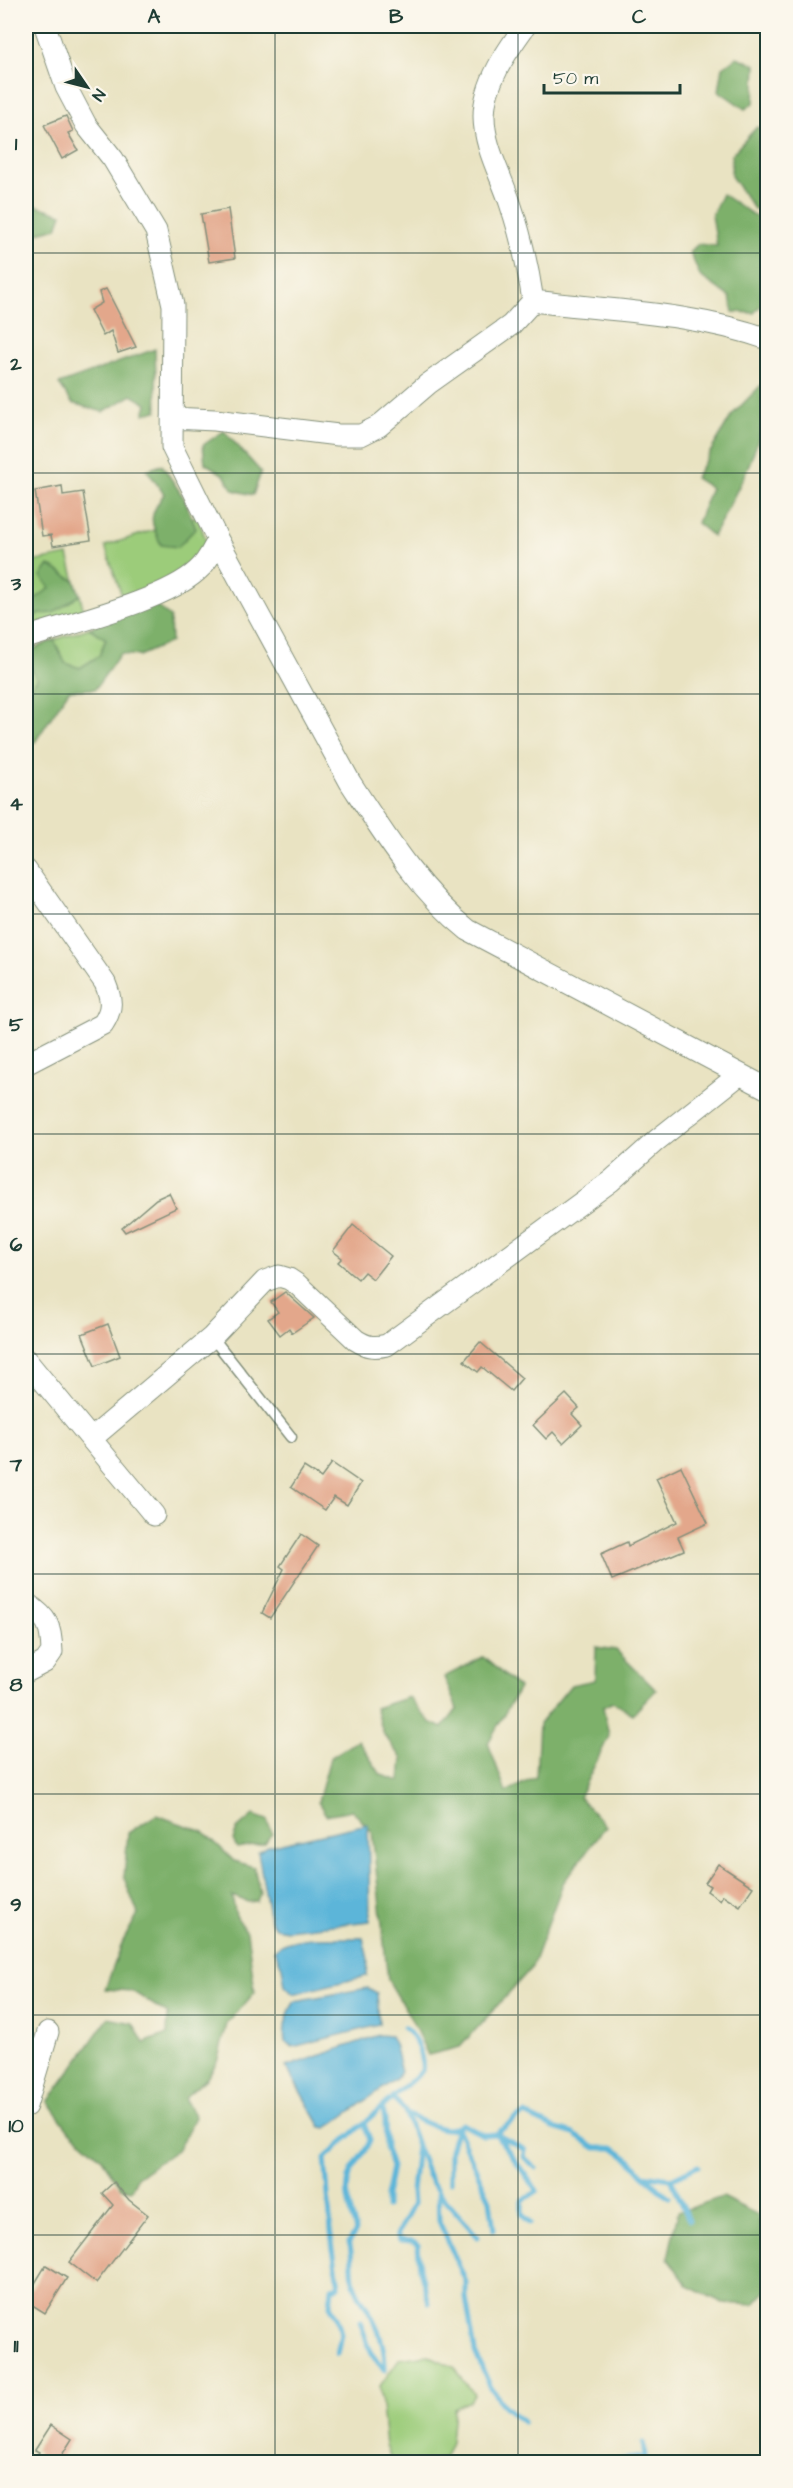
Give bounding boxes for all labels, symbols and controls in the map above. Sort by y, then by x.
text: A [148,3,161,31]
text: B [389,3,404,31]
text: C [632,3,647,31]
north arrow [57,57,117,117]
scale bar [544,57,680,95]
text: 50 m [553,66,598,91]
text: N [87,85,110,105]
text: 1 [15,130,18,158]
text: 2 [9,350,22,378]
text: 3 [10,570,22,598]
text: 4 [9,790,23,818]
text: 5 [9,1011,24,1039]
text: 6 [10,1231,23,1259]
text: 7 [9,1451,23,1479]
text: 8 [10,1671,23,1699]
text: 9 [10,1891,22,1919]
text: 10 [8,2112,24,2140]
text: 11 [13,2332,19,2360]

